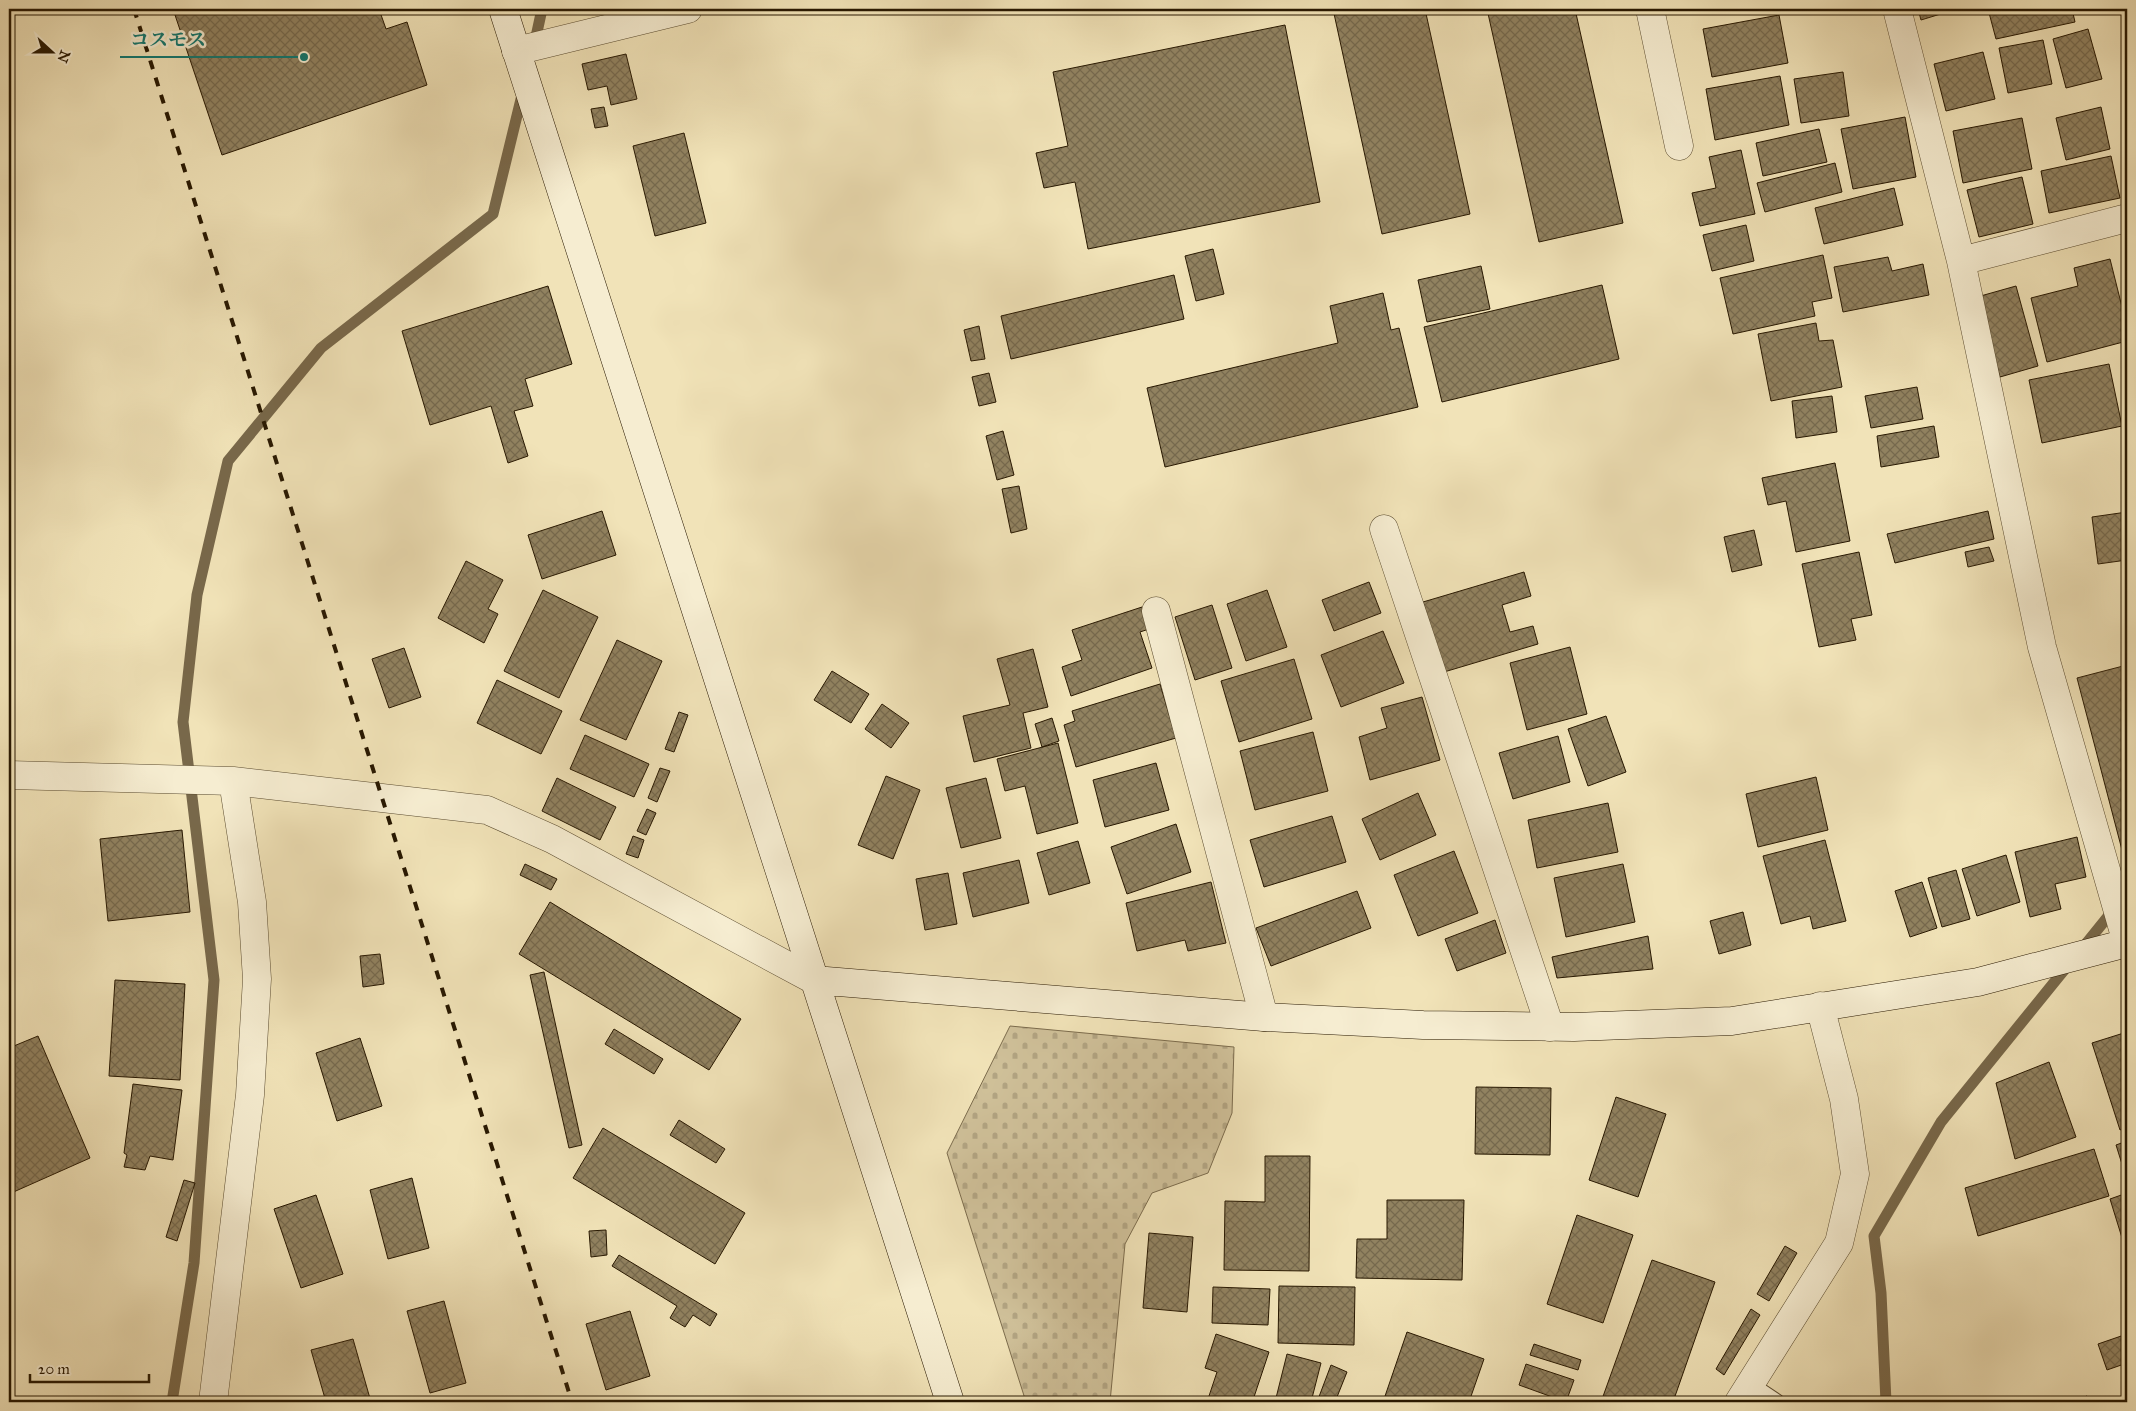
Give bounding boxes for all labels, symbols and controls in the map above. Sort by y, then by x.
callout: コスモス [120,23,216,57]
north arrow [28,28,78,78]
text: コスモス [130,28,206,51]
text: N [54,48,74,65]
scale bar [30,1351,149,1383]
text: 20 m [38,1360,70,1378]

